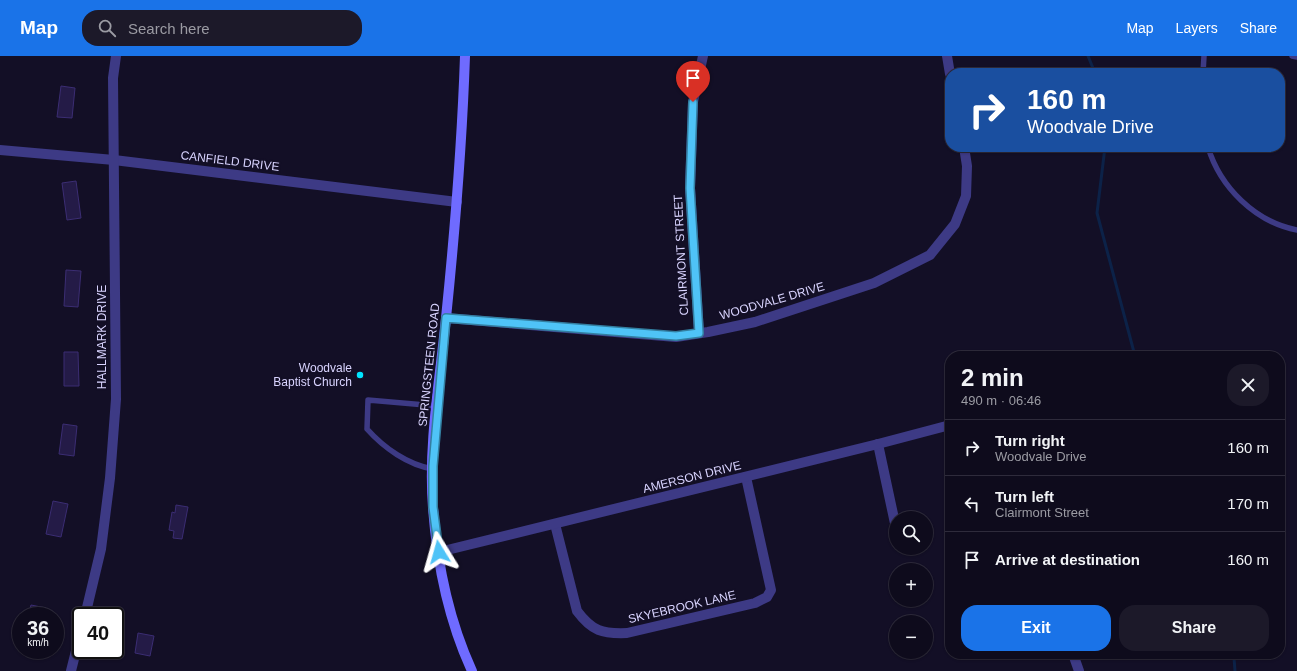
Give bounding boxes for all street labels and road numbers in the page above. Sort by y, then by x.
street label: CANFIELD DRIVE [180,148,280,174]
street label: CLAIRMONT STREET [671,193,691,316]
street label: WOODVALE DRIVE [718,279,826,323]
street label: HALLMARK DRIVE [95,285,109,389]
street label: SPRINGSTEEN ROAD [416,302,442,427]
street label: AMERSON DRIVE [641,458,743,496]
street label: SKYEBROOK LANE [627,588,737,626]

